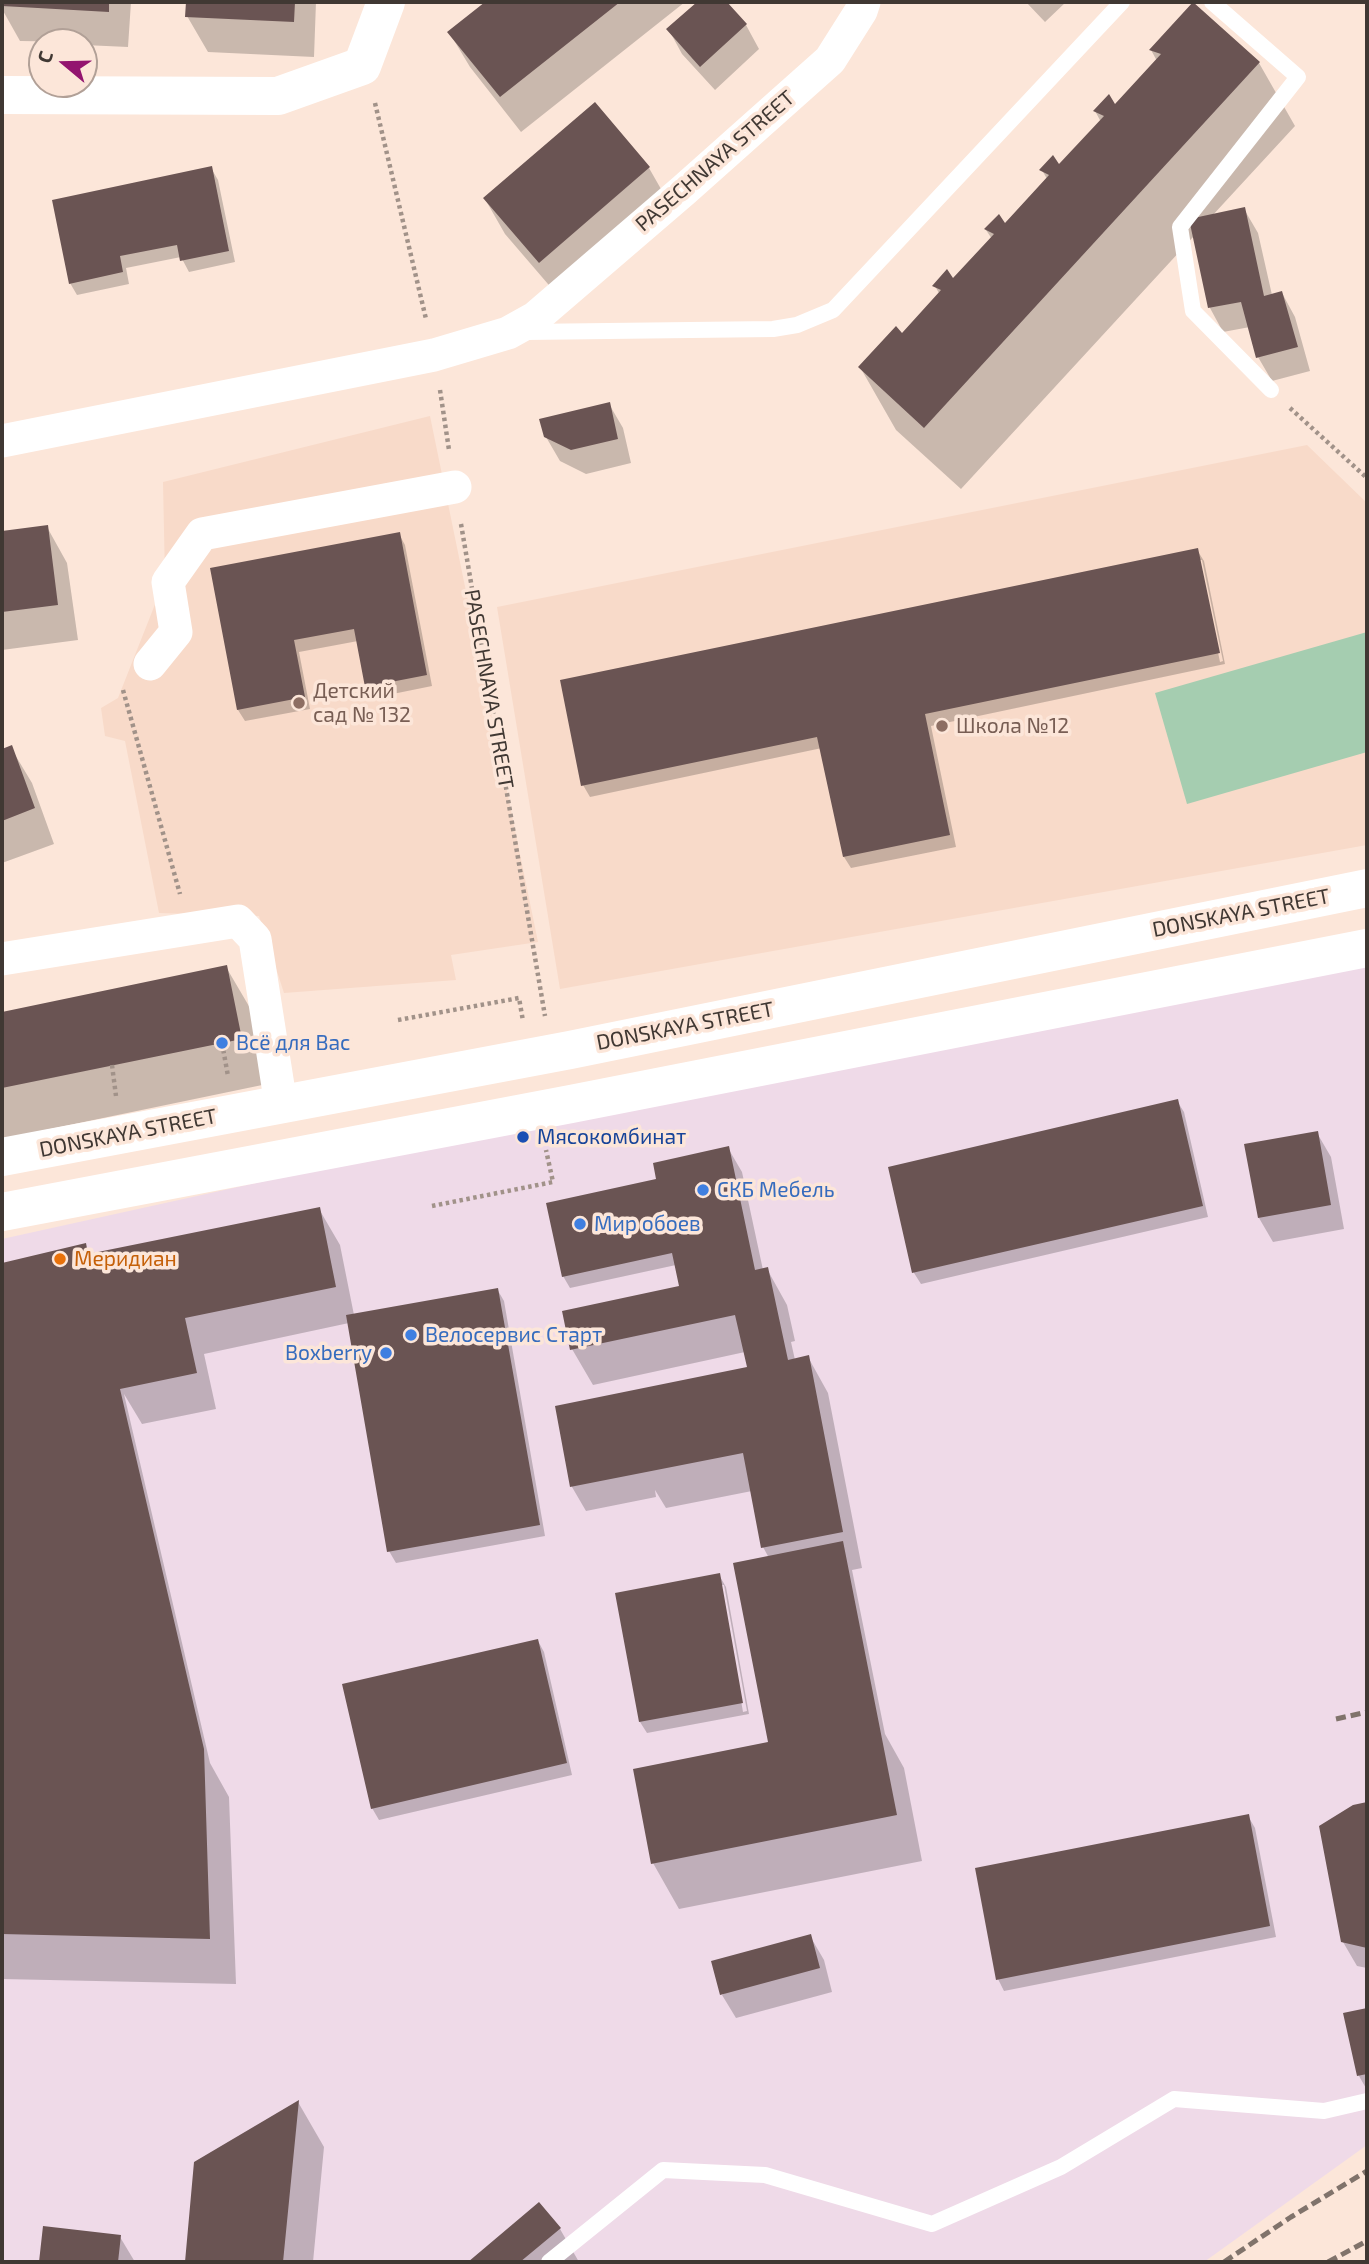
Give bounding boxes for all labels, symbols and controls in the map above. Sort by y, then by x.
north arrow [28,28,98,98]
text: С [32,48,57,66]
street label: PASECHNAYA STREET [630,85,800,237]
street label: PASECHNAYA STREET [459,587,519,791]
place label: Детский сад № 132 [313,678,411,728]
marker: Детский сад № 132 [291,695,307,711]
place label: Школа №12 [956,713,1069,739]
marker: Школа №12 [934,718,950,734]
street label: DONSKAYA STREET [1150,883,1332,943]
street label: DONSKAYA STREET [594,996,776,1056]
place label: Всё для Вас [236,1030,350,1056]
marker: Всё для Вас [214,1035,230,1051]
street label: DONSKAYA STREET [37,1103,219,1163]
place label: Мясокомбинат [537,1124,686,1150]
marker: Мясокомбинат [515,1129,531,1145]
place label: СКБ Мебель [717,1177,835,1203]
marker: СКБ Мебель [695,1182,711,1198]
place label: Мир обоев [594,1211,701,1237]
marker: Мир обоев [572,1216,588,1232]
place label: Меридиан [74,1246,177,1272]
marker: Меридиан [52,1251,68,1267]
place label: Велосервис Старт [425,1322,602,1348]
marker: Велосервис Старт [403,1327,419,1343]
place label: Boxberry [285,1340,372,1366]
marker: Boxberry [378,1345,394,1361]

